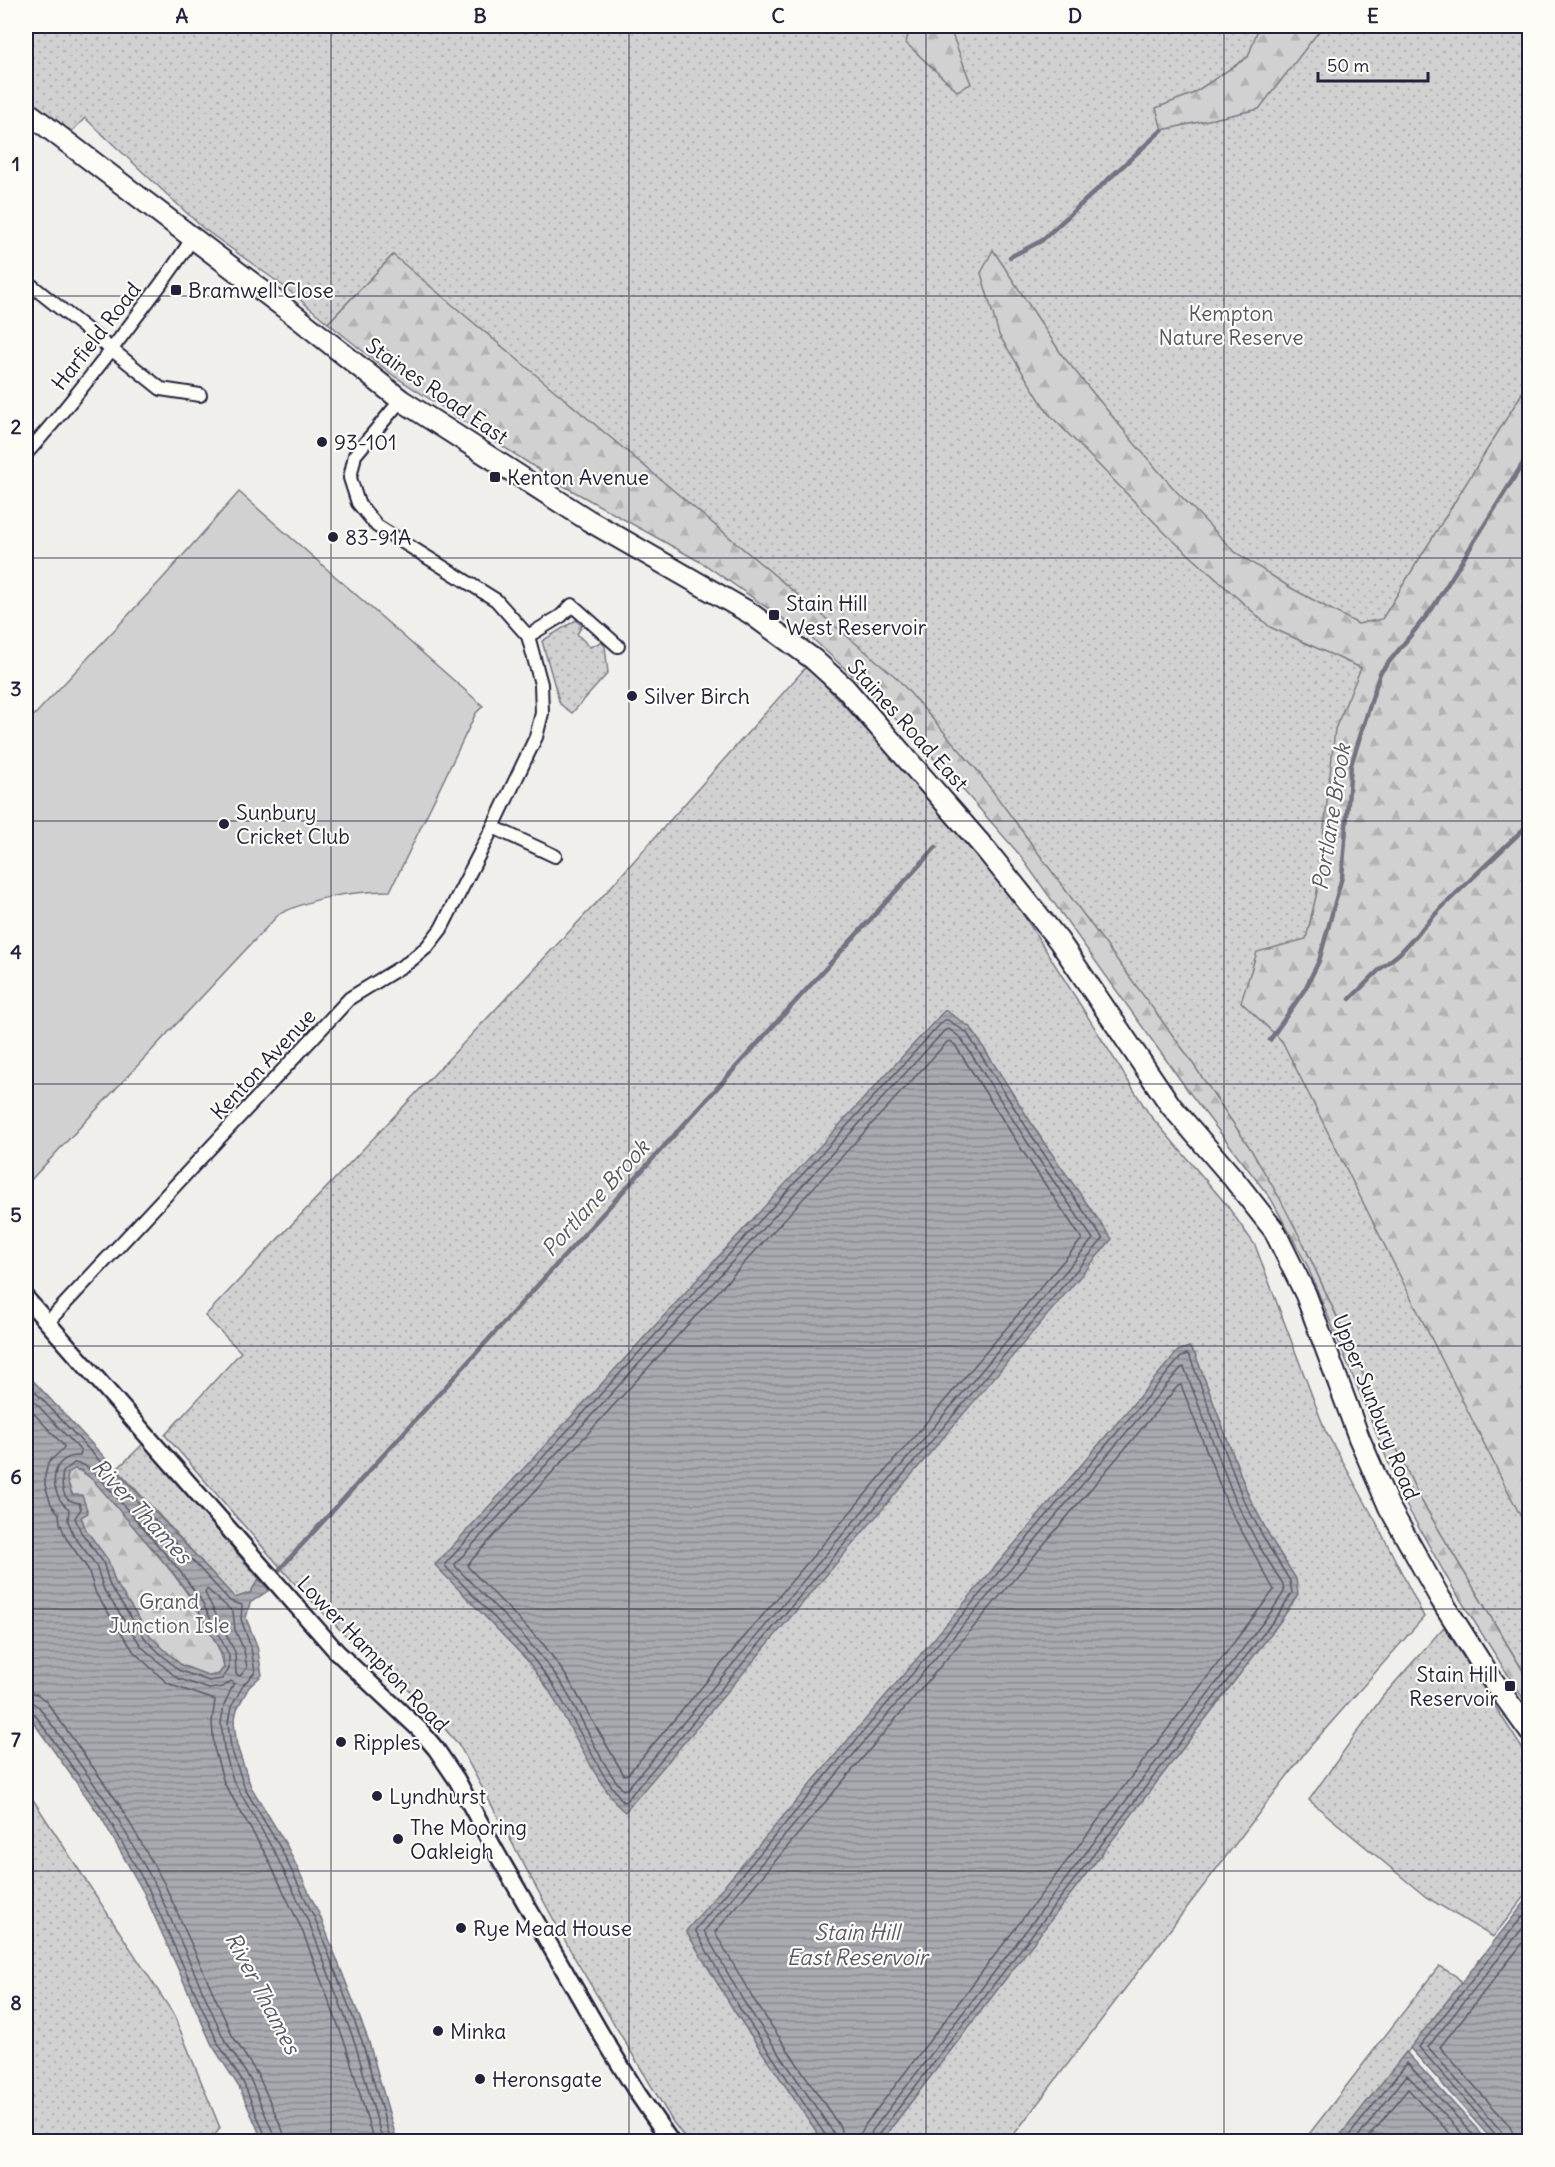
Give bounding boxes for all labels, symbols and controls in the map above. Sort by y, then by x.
text: A [176,3,189,28]
text: B [473,3,487,28]
text: C [771,3,785,28]
text: D [1068,3,1082,28]
text: E [1367,3,1379,28]
scale bar [1318,45,1428,83]
text: 50 m [1327,54,1369,77]
text: 1 [12,151,20,176]
street label: Harfield Road [45,277,147,395]
place label: Bramwell Close [188,277,334,304]
marker: Bramwell Close [169,283,183,297]
park label: Kempton Nature Reserve [1158,300,1304,351]
street label: Staines Road East [360,332,514,450]
text: 2 [11,414,22,439]
place label: 93-101 [334,429,397,456]
marker: 93-101 [315,435,329,449]
place label: Kenton Avenue [507,464,649,491]
marker: Kenton Avenue [488,470,502,484]
place label: 83-91A [345,524,412,551]
marker: 83-91A [326,530,340,544]
place label: Stain Hill West Reservoir [786,590,927,641]
marker: Stain Hill West Reservoir [767,608,781,622]
street label: Staines Road East [842,654,974,796]
text: 3 [10,676,22,701]
place label: Silver Birch [644,683,750,710]
marker: Silver Birch [625,689,639,703]
water label: Portlane Brook [1306,740,1357,892]
place label: Sunbury Cricket Club [236,799,350,850]
marker: Sunbury Cricket Club [217,817,231,831]
text: 4 [10,939,22,964]
street label: Kenton Avenue [205,1003,321,1125]
water label: Portlane Brook [535,1132,656,1262]
text: 5 [10,1202,22,1227]
street label: Upper Sunbury Road [1326,1310,1426,1504]
water label: River Thames [86,1453,199,1571]
text: 6 [10,1464,22,1489]
street label: Lower Hampton Road [291,1570,455,1738]
park label: Grand Junction Isle [108,1588,230,1639]
place label: Stain Hill Reservoir [1409,1661,1498,1712]
marker: Stain Hill Reservoir [1503,1679,1517,1693]
text: 7 [11,1727,21,1752]
place label: Ripples [353,1729,421,1756]
marker: Ripples [334,1735,348,1749]
place label: Lyndhurst [389,1783,486,1810]
marker: Lyndhurst [370,1789,384,1803]
place label: The Mooring Oakleigh [410,1814,527,1865]
marker: The Mooring Oakleigh [391,1832,405,1846]
place label: Rye Mead House [473,1915,632,1942]
water label: Stain Hill East Reservoir [787,1918,931,1971]
marker: Rye Mead House [454,1921,468,1935]
water label: River Thames [219,1927,308,2060]
text: 8 [10,1990,22,2015]
place label: Minka [450,2018,506,2045]
marker: Minka [431,2024,445,2038]
place label: Heronsgate [492,2066,602,2093]
marker: Heronsgate [473,2072,487,2086]

